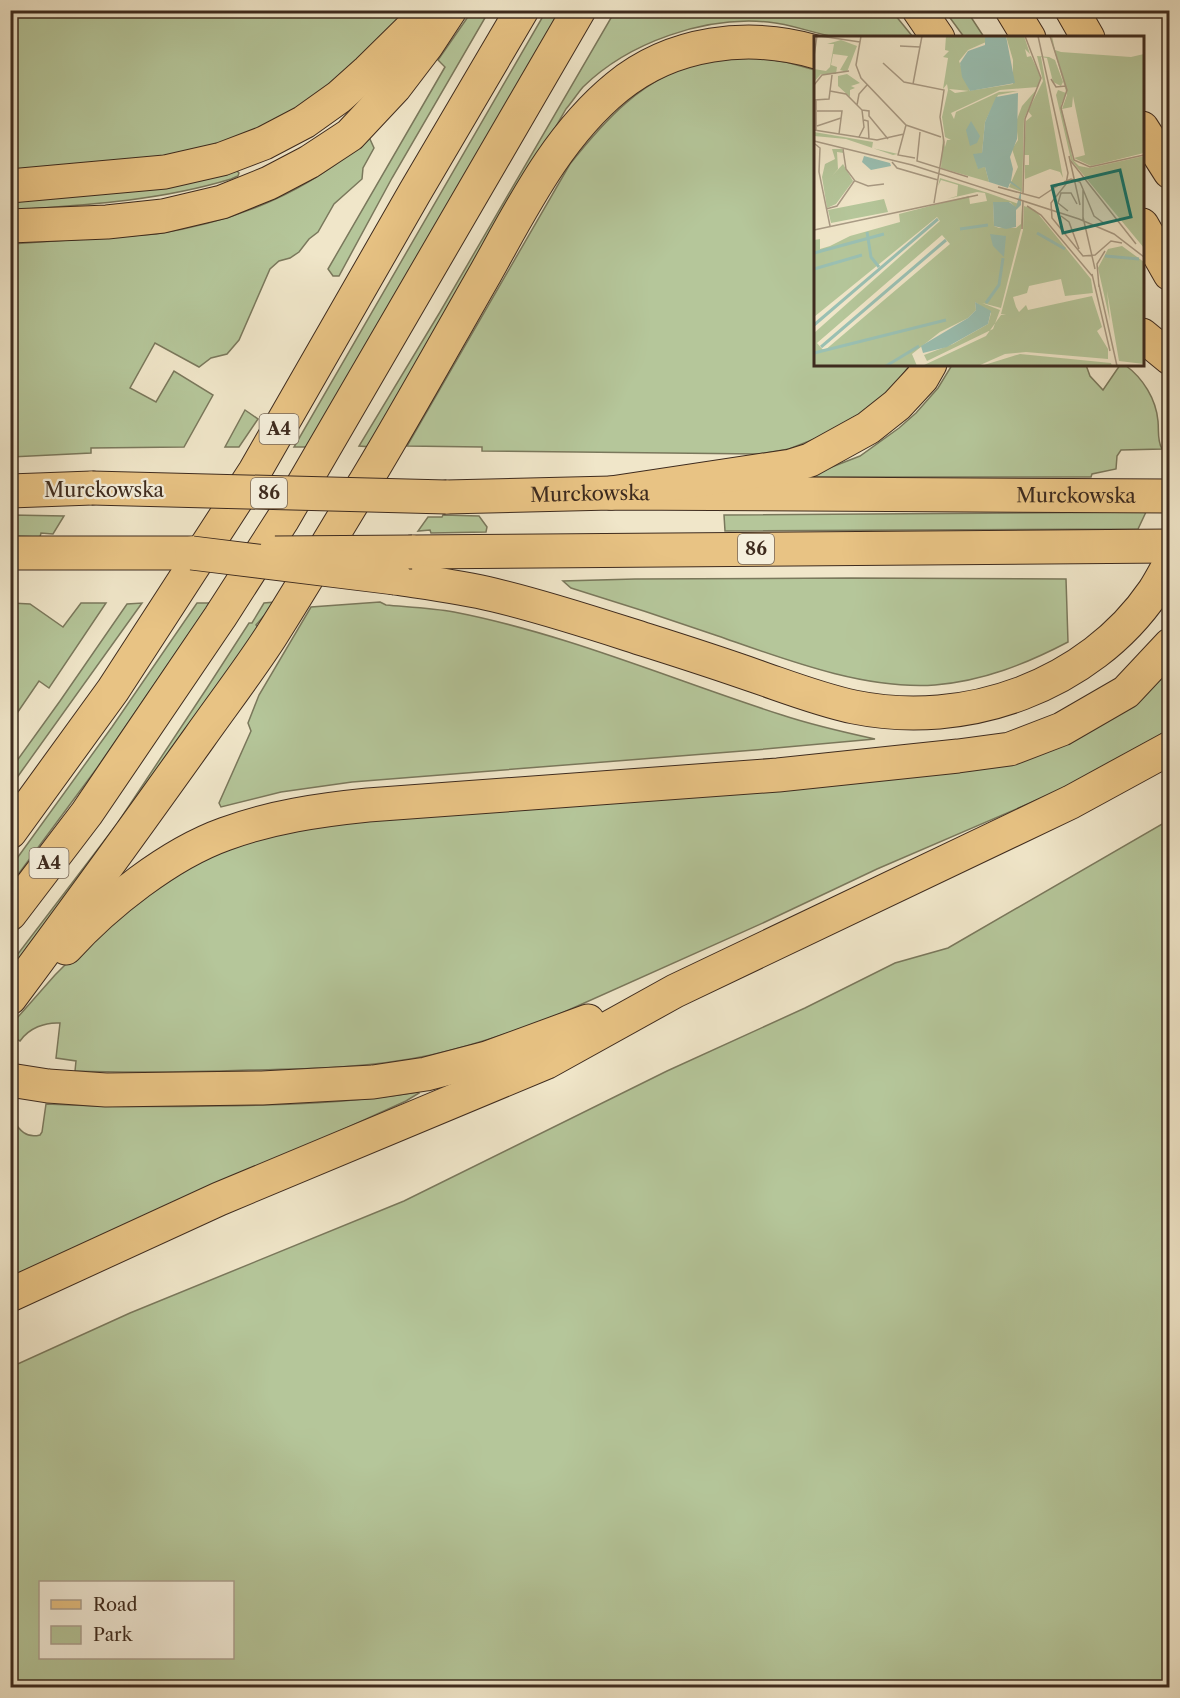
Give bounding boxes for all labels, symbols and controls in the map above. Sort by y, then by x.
inset map [814,36,1144,366]
road number: A4 [260,414,298,444]
street label: Murckowska [44,478,164,502]
road number: 86 [251,478,287,508]
street label: Murckowska [530,481,650,507]
street label: Murckowska [1016,483,1136,508]
road number: 86 [738,534,774,564]
road number: A4 [29,848,68,878]
legend [39,1581,234,1659]
text: Road [93,1594,138,1616]
text: Park [93,1624,134,1646]

